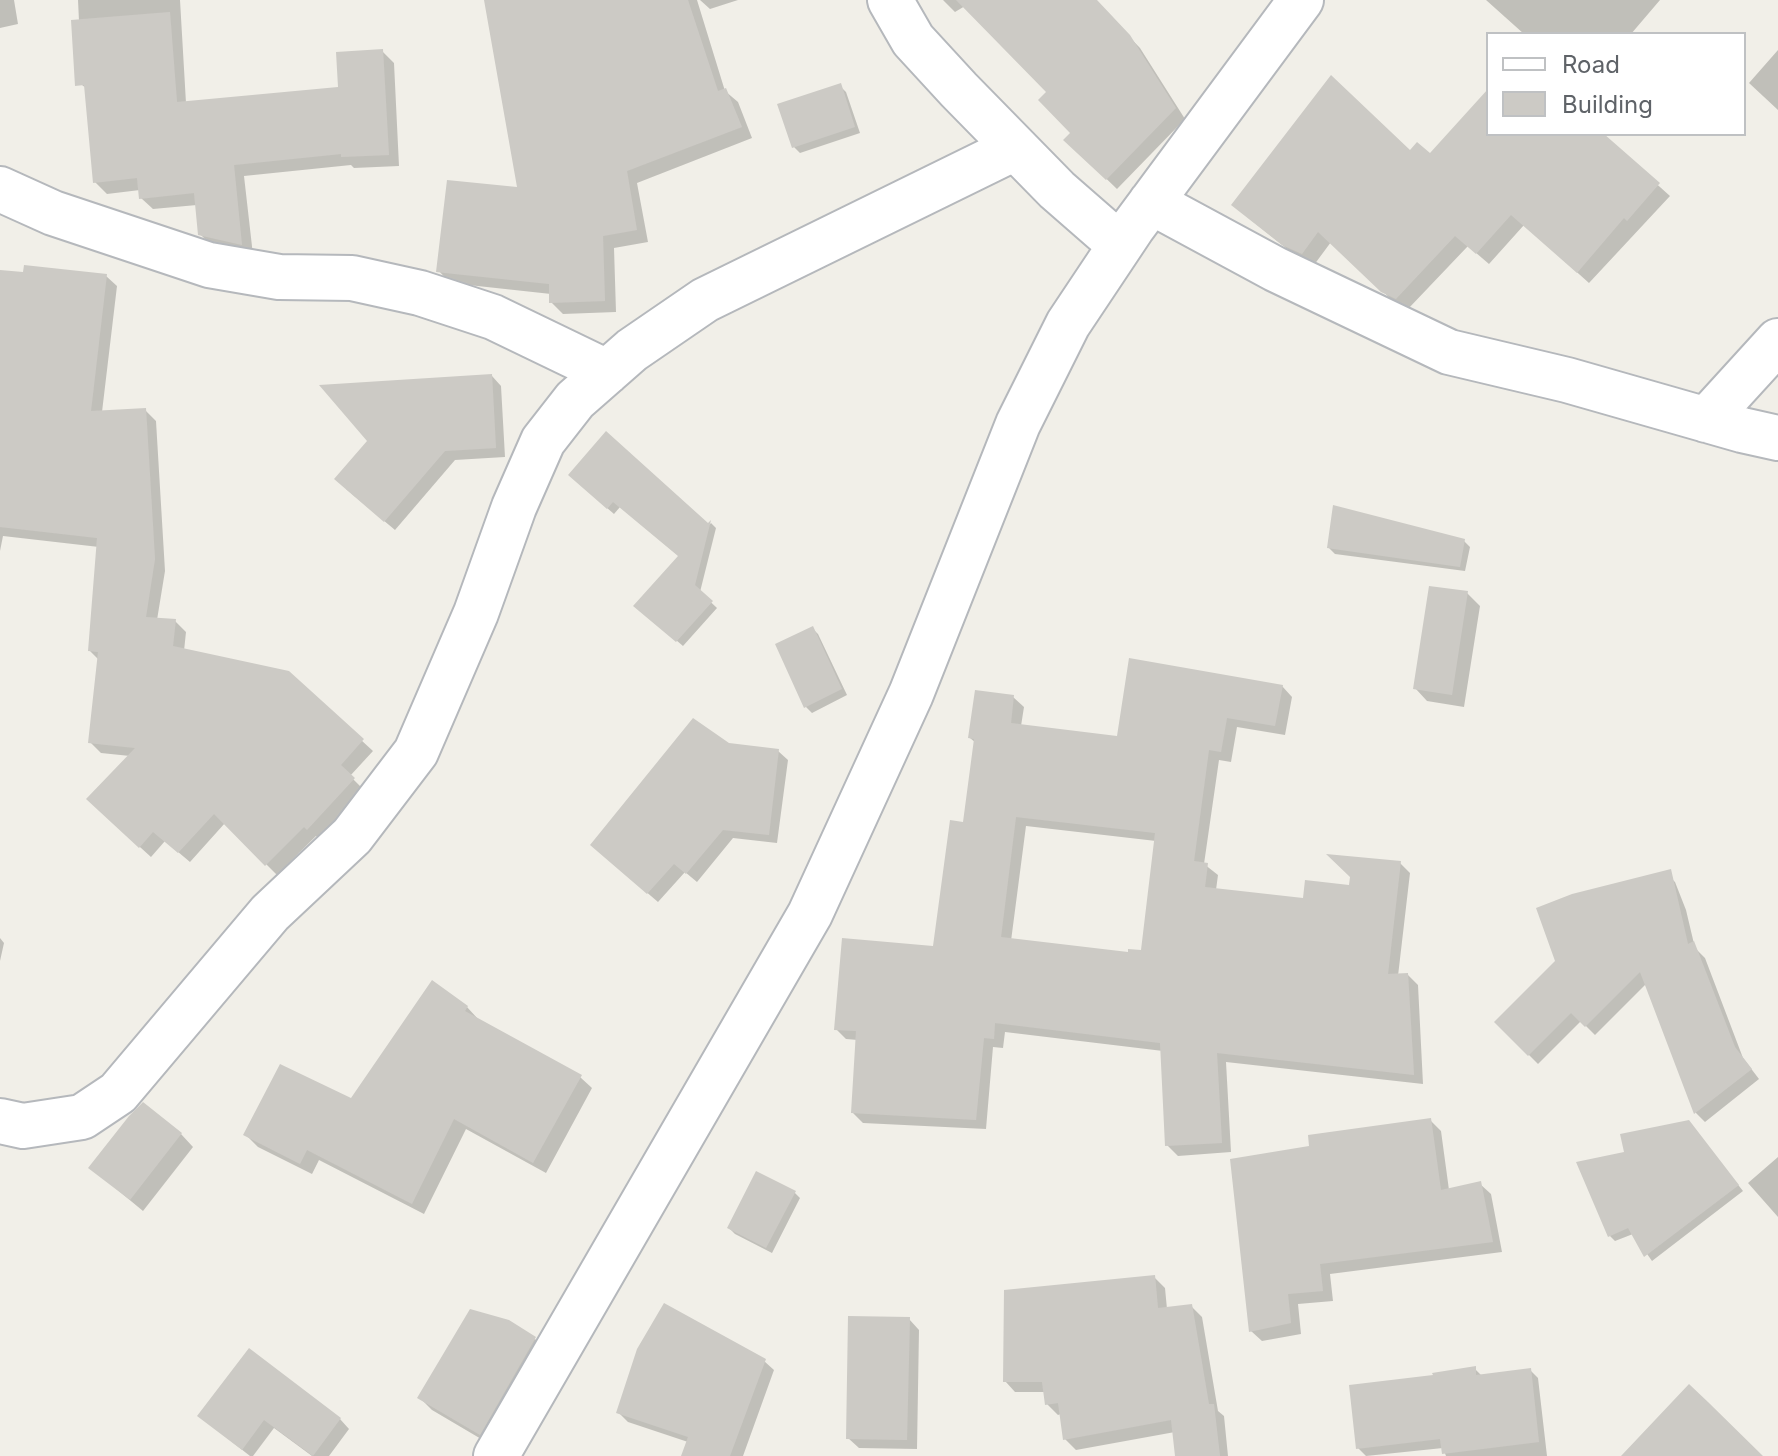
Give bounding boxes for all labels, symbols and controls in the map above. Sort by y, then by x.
legend [1486,32,1746,136]
text: Road [1562,50,1620,79]
text: Building [1562,90,1653,119]

